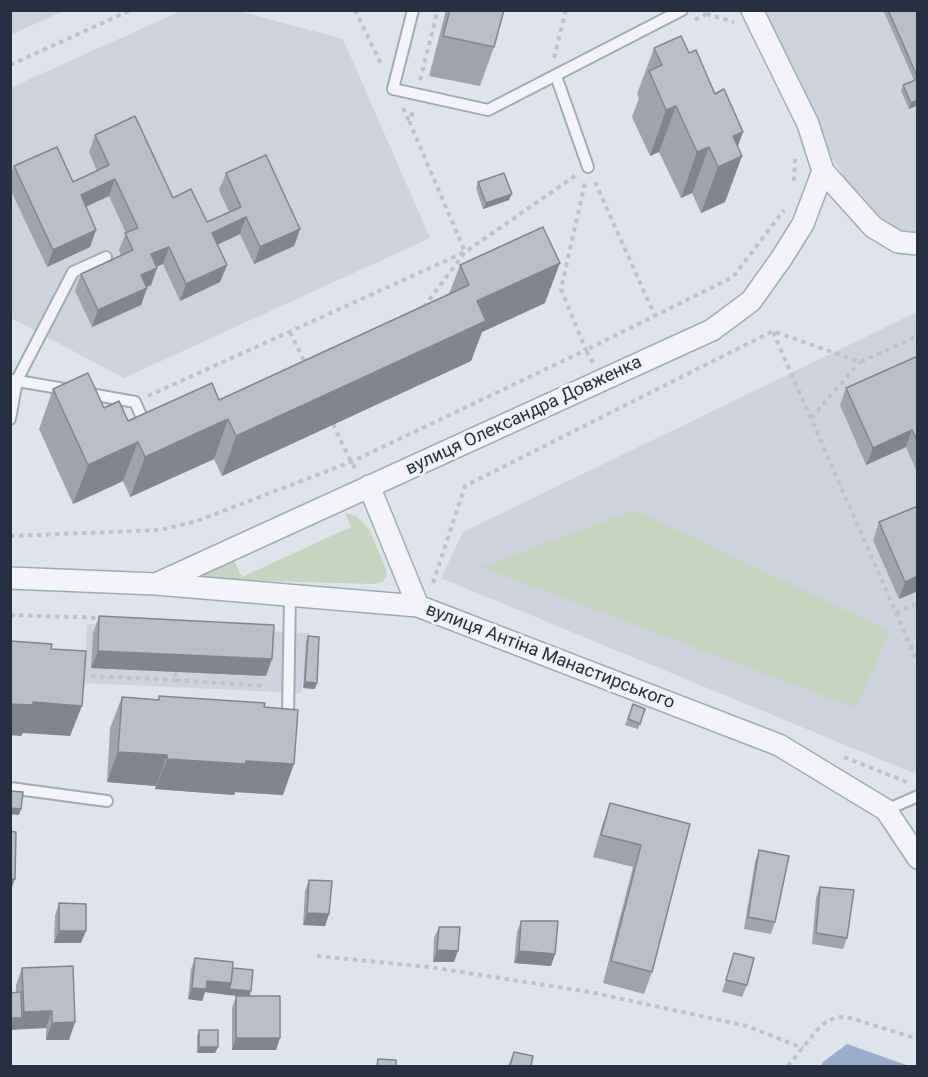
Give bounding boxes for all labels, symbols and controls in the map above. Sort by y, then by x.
street label: вулиця Олександра Довженка [402,352,646,480]
street label: вулиця Антіна Манастирського [422,599,678,715]

